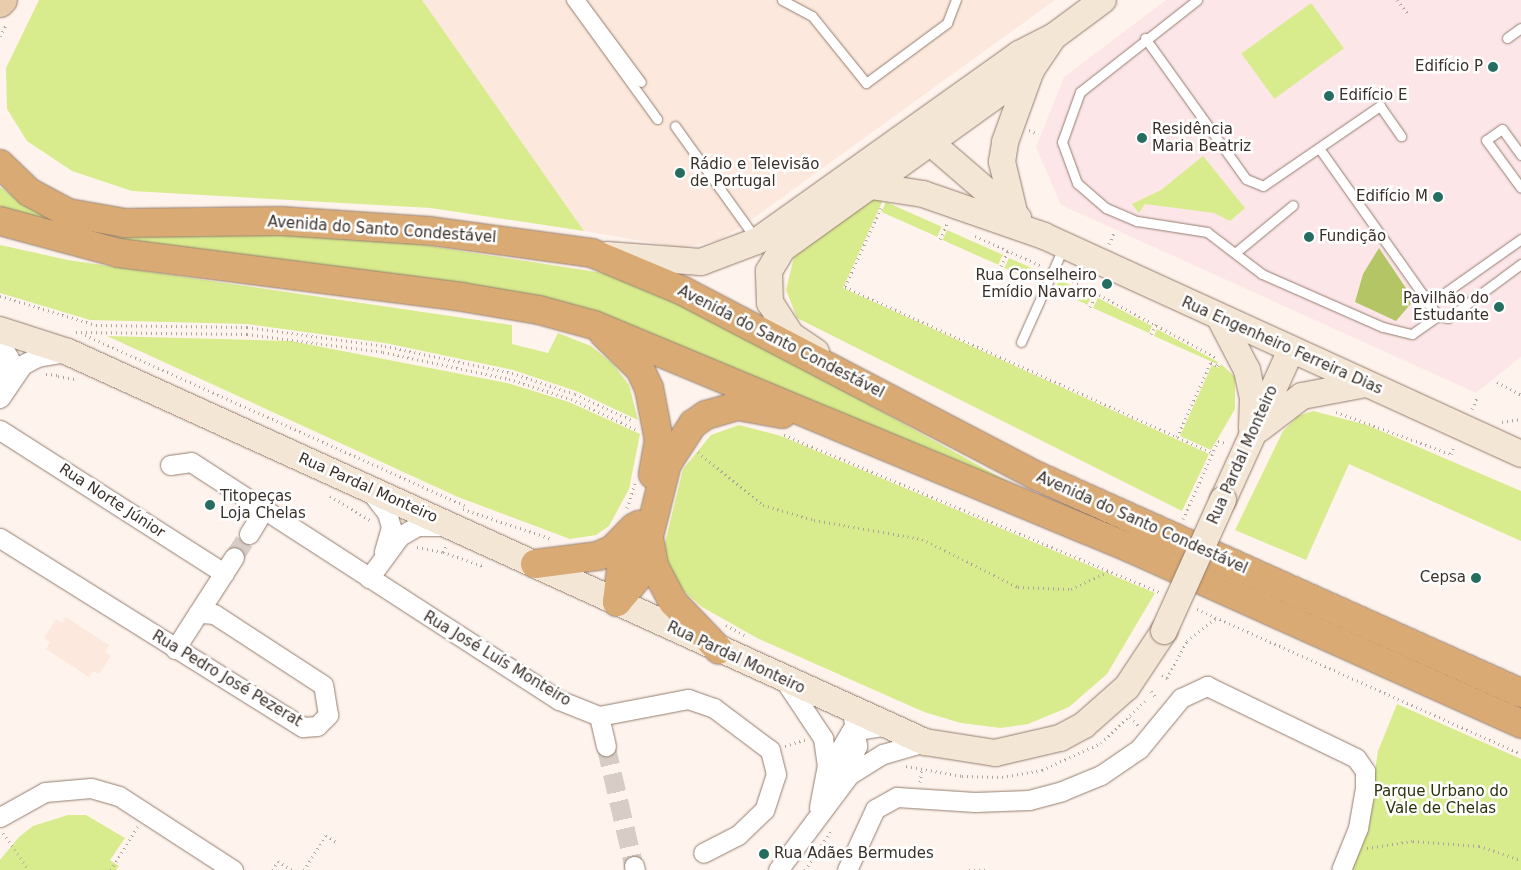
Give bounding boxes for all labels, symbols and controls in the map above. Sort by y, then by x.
place label: Edifício P [1415,58,1483,76]
marker: Edifício P [1487,61,1499,73]
place label: Edifício E [1339,87,1407,105]
marker: Edifício E [1323,90,1335,102]
place label: Residência Maria Beatriz [1152,120,1251,155]
marker: Residência Maria Beatriz [1136,132,1148,144]
place label: Rádio e Televisão de Portugal [690,155,819,190]
marker: Rádio e Televisão de Portugal [674,167,686,179]
place label: Edifício M [1356,188,1428,206]
marker: Edifício M [1432,191,1444,203]
street label: Avenida do Santo Condestável [267,213,497,247]
place label: Fundição [1319,228,1386,246]
marker: Fundição [1303,231,1315,243]
place label: Rua Conselheiro Emídio Navarro [975,266,1097,301]
marker: Rua Conselheiro Emídio Navarro [1101,278,1113,290]
street label: Avenida do Santo Condestável [675,282,887,402]
place label: Pavilhão do Estudante [1403,289,1489,324]
street label: Rua Engenheiro Ferreira Dias [1179,293,1385,399]
marker: Pavilhão do Estudante [1493,301,1505,313]
street label: Rua Pardal Monteiro [1204,383,1282,527]
street label: Rua Pardal Monteiro [296,449,440,527]
street label: Rua Norte Júnior [56,460,168,542]
street label: Avenida do Santo Condestável [1034,468,1250,578]
place label: Titopeças Loja Chelas [220,487,306,522]
marker: Titopeças Loja Chelas [204,499,216,511]
place label: Cepsa [1420,569,1466,587]
marker: Cepsa [1470,572,1482,584]
street label: Rua José Luís Monteiro [420,608,574,710]
street label: Rua Pardal Monteiro [664,618,808,698]
street label: Rua Pedro José Pezerat [149,627,305,731]
park label: Parque Urbano do Vale de Chelas [1374,782,1508,817]
place label: Rua Adães Bermudes [774,845,934,863]
marker: Rua Adães Bermudes [758,848,770,860]

